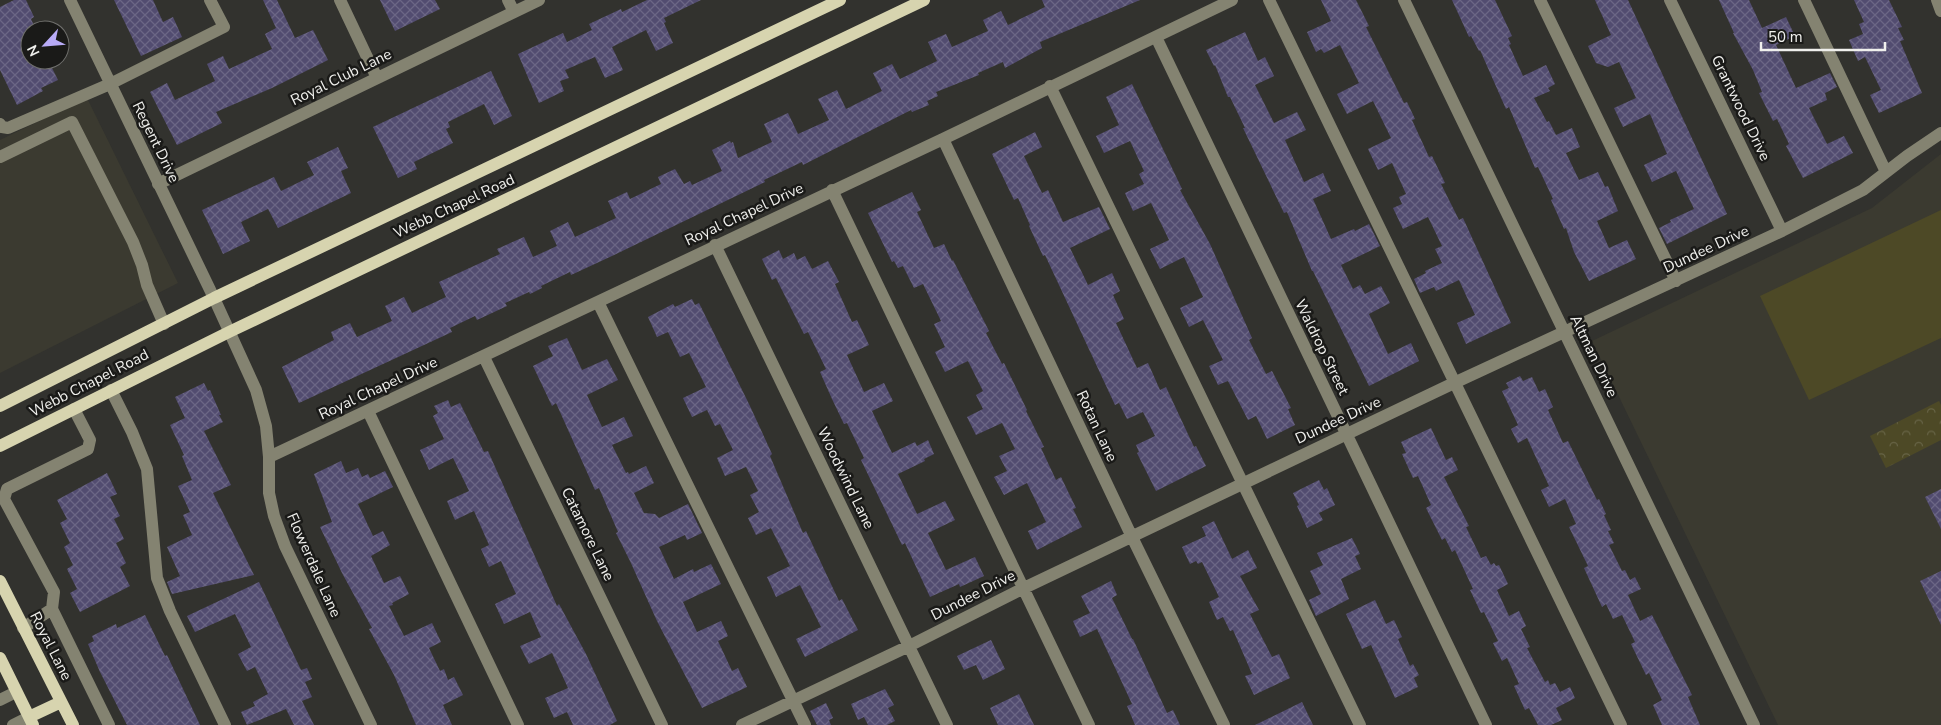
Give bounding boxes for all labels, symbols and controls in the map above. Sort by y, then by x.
north arrow [20,20,70,70]
scale bar [1761,20,1885,52]
text: 50 m [1768,27,1803,47]
text: N [23,42,45,59]
street label: Royal Club Lane [287,44,395,110]
street label: Grantwood Drive [1707,52,1775,164]
street label: Regent Drive [128,98,184,186]
street label: Webb Chapel Road [390,169,518,243]
street label: Royal Chapel Drive [681,178,807,250]
street label: Dundee Drive [1660,220,1752,278]
street label: Waldrop Street [1290,296,1354,399]
street label: Altman Drive [1565,312,1623,401]
street label: Webb Chapel Road [26,344,152,422]
street label: Royal Chapel Drive [315,352,441,424]
street label: Rotan Lane [1072,387,1122,465]
street label: Dundee Drive [1292,391,1384,449]
street label: Woodwind Lane [813,424,879,532]
street label: Catamore Lane [557,484,619,584]
street label: Flowerdale Lane [282,510,346,620]
street label: Dundee Drive [927,565,1019,625]
street label: Royal Lane [25,608,77,684]

